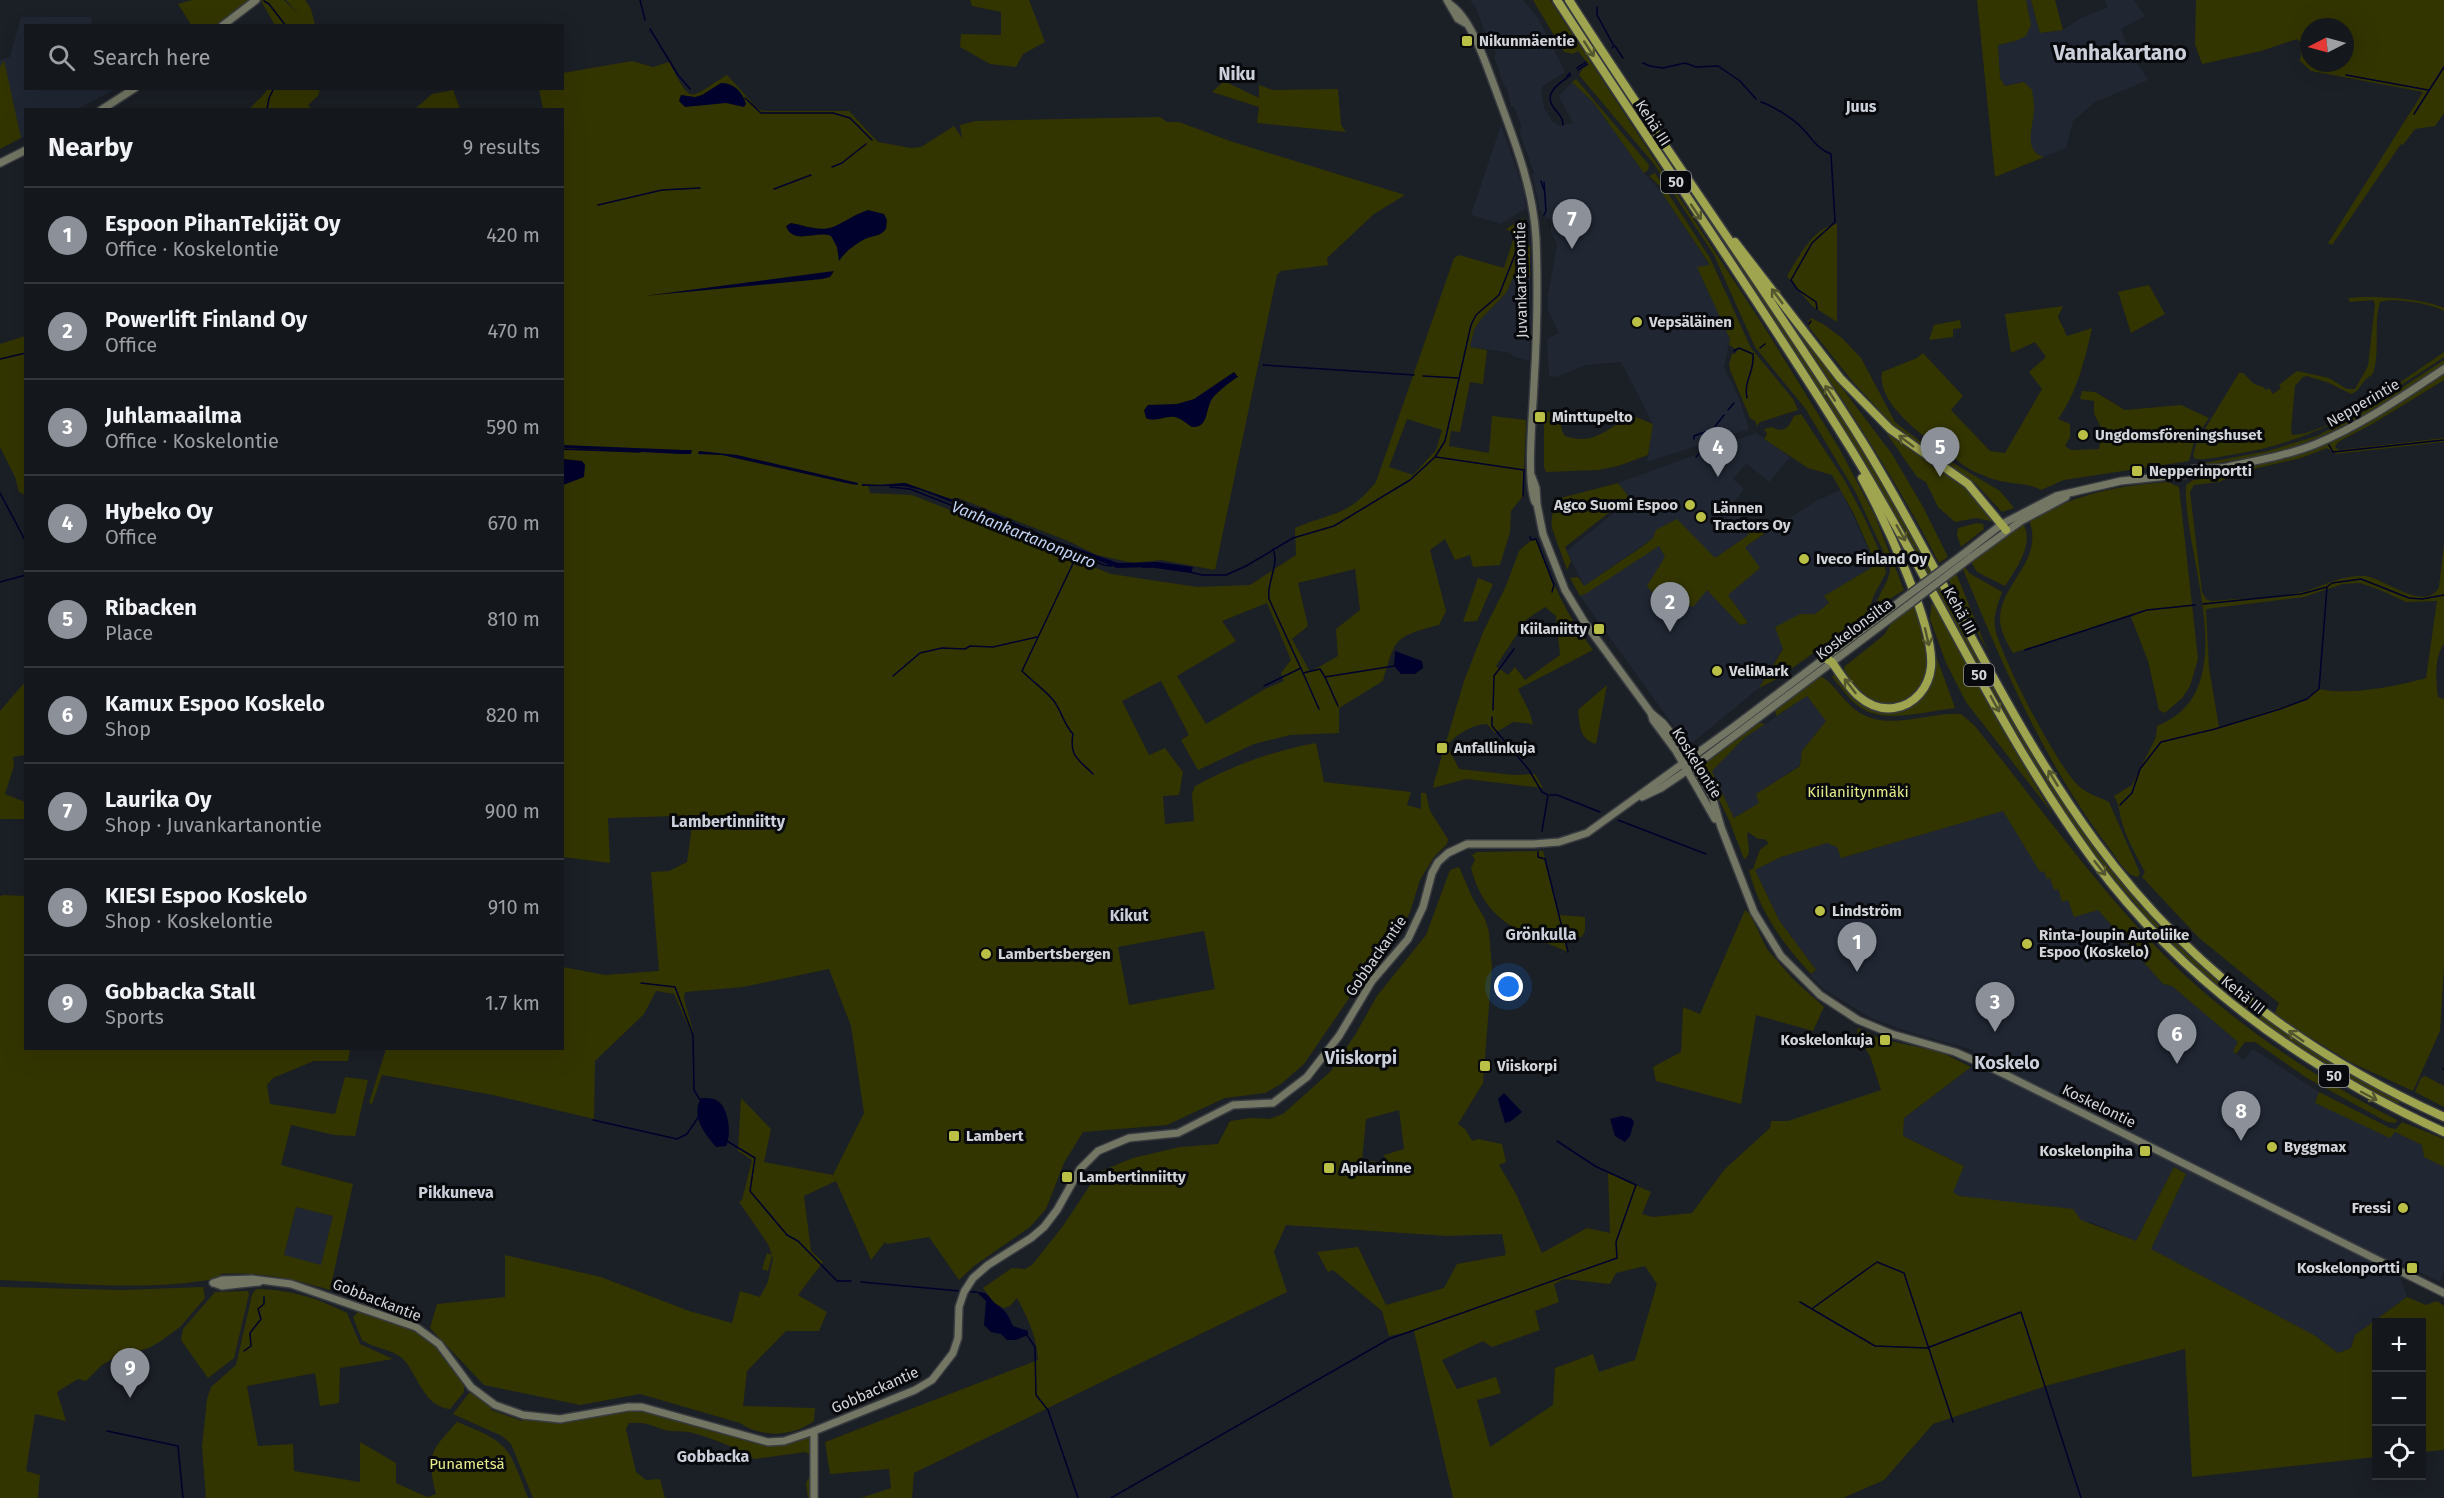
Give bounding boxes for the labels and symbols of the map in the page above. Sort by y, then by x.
north arrow [2300,18,2354,72]
place label: Nikunmäentie [1479,32,1575,50]
marker: Nikunmäentie [1460,34,1474,48]
one-way arrow [1583,40,1595,57]
district label: Vanhakartano [2052,40,2187,66]
district label: Niku [1218,63,1256,85]
street label: Kehä III [1632,97,1674,149]
district label: Juus [1844,97,1877,116]
road number: 50 [1661,171,1691,193]
pin: 7 [1552,200,1592,249]
one-way arrow [1690,203,1702,220]
street label: Juvankartanontie [1511,222,1531,338]
one-way arrow [1771,288,1784,304]
place label: Vepsäläinen [1648,313,1732,331]
marker: Vepsäläinen [1630,315,1644,329]
street label: Nepperintie [2323,375,2403,431]
one-way arrow [1824,385,1836,402]
place label: Minttupelto [1552,408,1633,426]
marker: Minttupelto [1533,410,1547,424]
place label: Ungdomsföreningshuset [2095,426,2263,444]
pin: 4 [1698,428,1738,477]
pin: 5 [1920,428,1960,477]
marker: Ungdomsföreningshuset [2076,428,2090,442]
one-way arrow [1899,435,1915,447]
place label: Nepperinportti [2149,462,2252,480]
marker: Nepperinportti [2130,464,2144,478]
place label: Agco Suomi Espoo [1553,496,1678,514]
water label: Vanhankartanonpuro [949,497,1099,572]
marker: Agco Suomi Espoo [1683,498,1697,512]
place label: Lännen Tractors Oy [1713,499,1791,534]
marker: Lännen Tractors Oy [1694,510,1708,524]
one-way arrow [1895,524,1907,541]
place label: Iveco Finland Oy [1816,550,1927,568]
marker: Iveco Finland Oy [1797,552,1811,566]
pin: 2 [1650,582,1690,632]
street label: Kehä III [1940,584,1980,638]
street label: Koskelonsilta [1812,594,1896,664]
place label: Kiilaniitty [1520,620,1587,638]
marker: Kiilaniitty [1592,622,1606,636]
one-way arrow [1922,626,1933,646]
place label: VeliMark [1728,662,1789,680]
marker: VeliMark [1710,664,1724,678]
road number: 50 [1964,664,1994,686]
one-way arrow [1843,678,1856,694]
one-way arrow [1989,695,2001,712]
street label: Koskelontie [1668,724,1726,802]
place label: Anfallinkuja [1453,739,1536,757]
marker: Anfallinkuja [1435,741,1449,755]
one-way arrow [2047,770,2059,787]
park label: Kiilaniitynmäki [1807,783,1909,801]
district label: Lambertinniitty [671,812,786,831]
one-way arrow [2093,860,2106,876]
place label: Lindström [1832,902,1902,920]
marker: Lindström [1813,904,1827,918]
district label: Kikut [1110,906,1149,925]
street label: Gobbackantie [1342,913,1410,999]
pin: 1 [1838,922,1876,972]
district label: Grönkulla [1506,925,1577,944]
place label: Rinta-Joupin Autoliike Espoo (Koskelo) [2039,926,2189,961]
marker: Rinta-Joupin Autoliike Espoo (Koskelo) [2020,937,2034,951]
place label: Lambertsbergen [998,945,1111,963]
marker: Lambertsbergen [979,947,993,961]
your location [1494,972,1523,1001]
street label: Kehä III [2218,972,2268,1018]
pin: 3 [1976,982,2014,1032]
pin: 6 [2158,1014,2196,1064]
one-way arrow [2289,1030,2305,1042]
place label: Koskelonkuja [1780,1031,1873,1049]
marker: Koskelonkuja [1878,1033,1892,1047]
district label: Viiskorpi [1324,1047,1397,1069]
district label: Koskelo [1974,1052,2040,1074]
place label: Viiskorpi [1496,1057,1557,1075]
marker: Viiskorpi [1478,1059,1492,1073]
road number: 50 [2319,1065,2349,1087]
street label: Koskelontie [2059,1080,2139,1132]
one-way arrow [2360,1091,2378,1102]
pin: 8 [2222,1092,2260,1141]
place label: Lambert [966,1127,1024,1145]
marker: Lambert [947,1129,961,1143]
place label: Byggmax [2284,1138,2346,1156]
marker: Byggmax [2265,1140,2279,1154]
place label: Koskelonpiha [2040,1142,2133,1160]
marker: Koskelonpiha [2138,1144,2152,1158]
place label: Apilarinne [1340,1159,1411,1177]
marker: Apilarinne [1322,1161,1336,1175]
place label: Lambertinniitty [1079,1168,1186,1186]
marker: Lambertinniitty [1060,1170,1074,1184]
district label: Pikkuneva [418,1183,494,1202]
place label: Fressi [2352,1199,2391,1217]
marker: Fressi [2396,1201,2410,1215]
place label: Koskelonportti [2297,1259,2400,1277]
marker: Koskelonportti [2405,1261,2419,1275]
street label: Gobbackantie [330,1275,424,1325]
pin: 9 [110,1348,150,1398]
street label: Gobbackantie [829,1363,921,1417]
district label: Gobbacka [677,1447,749,1466]
park label: Punametsä [429,1455,505,1473]

